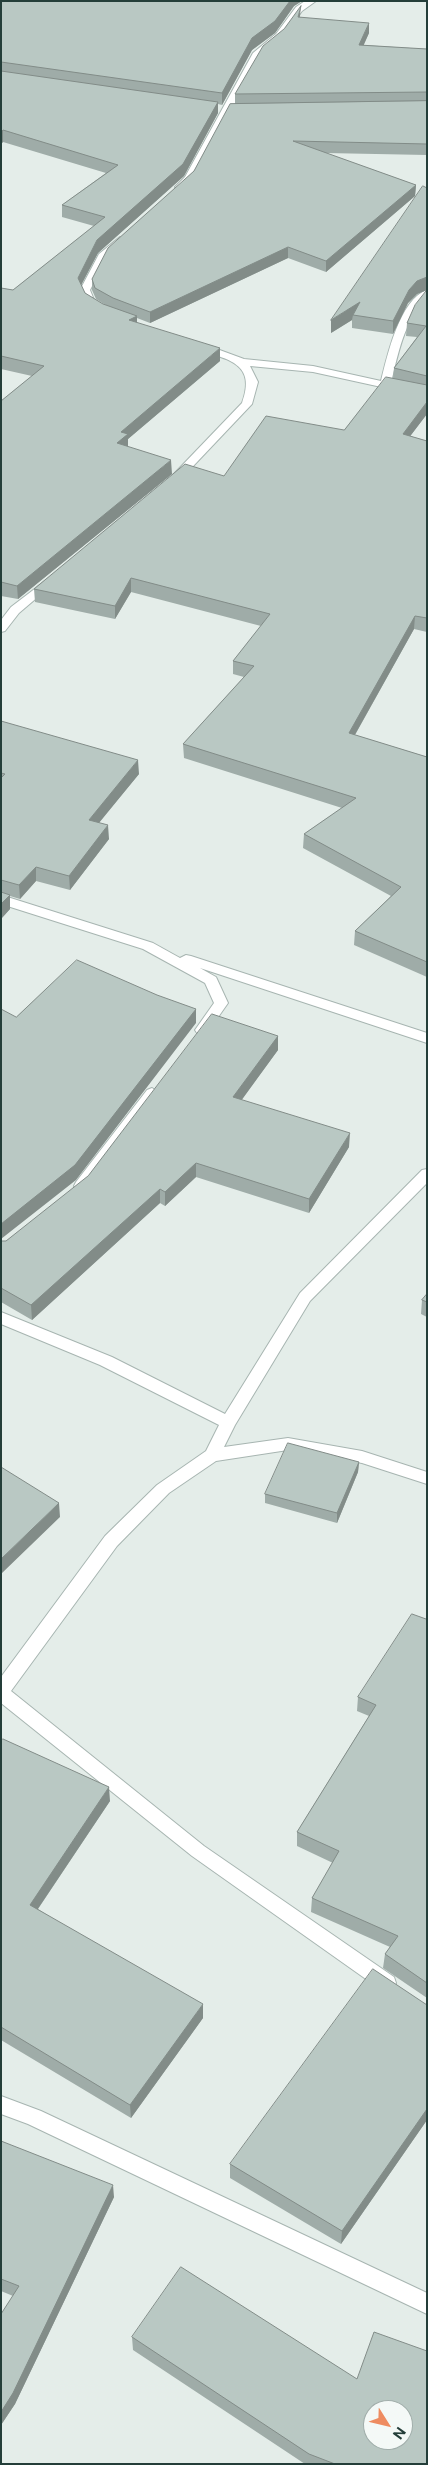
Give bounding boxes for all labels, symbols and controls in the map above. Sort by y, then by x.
north arrow [363,2400,413,2450]
text: N [390,2424,409,2442]

